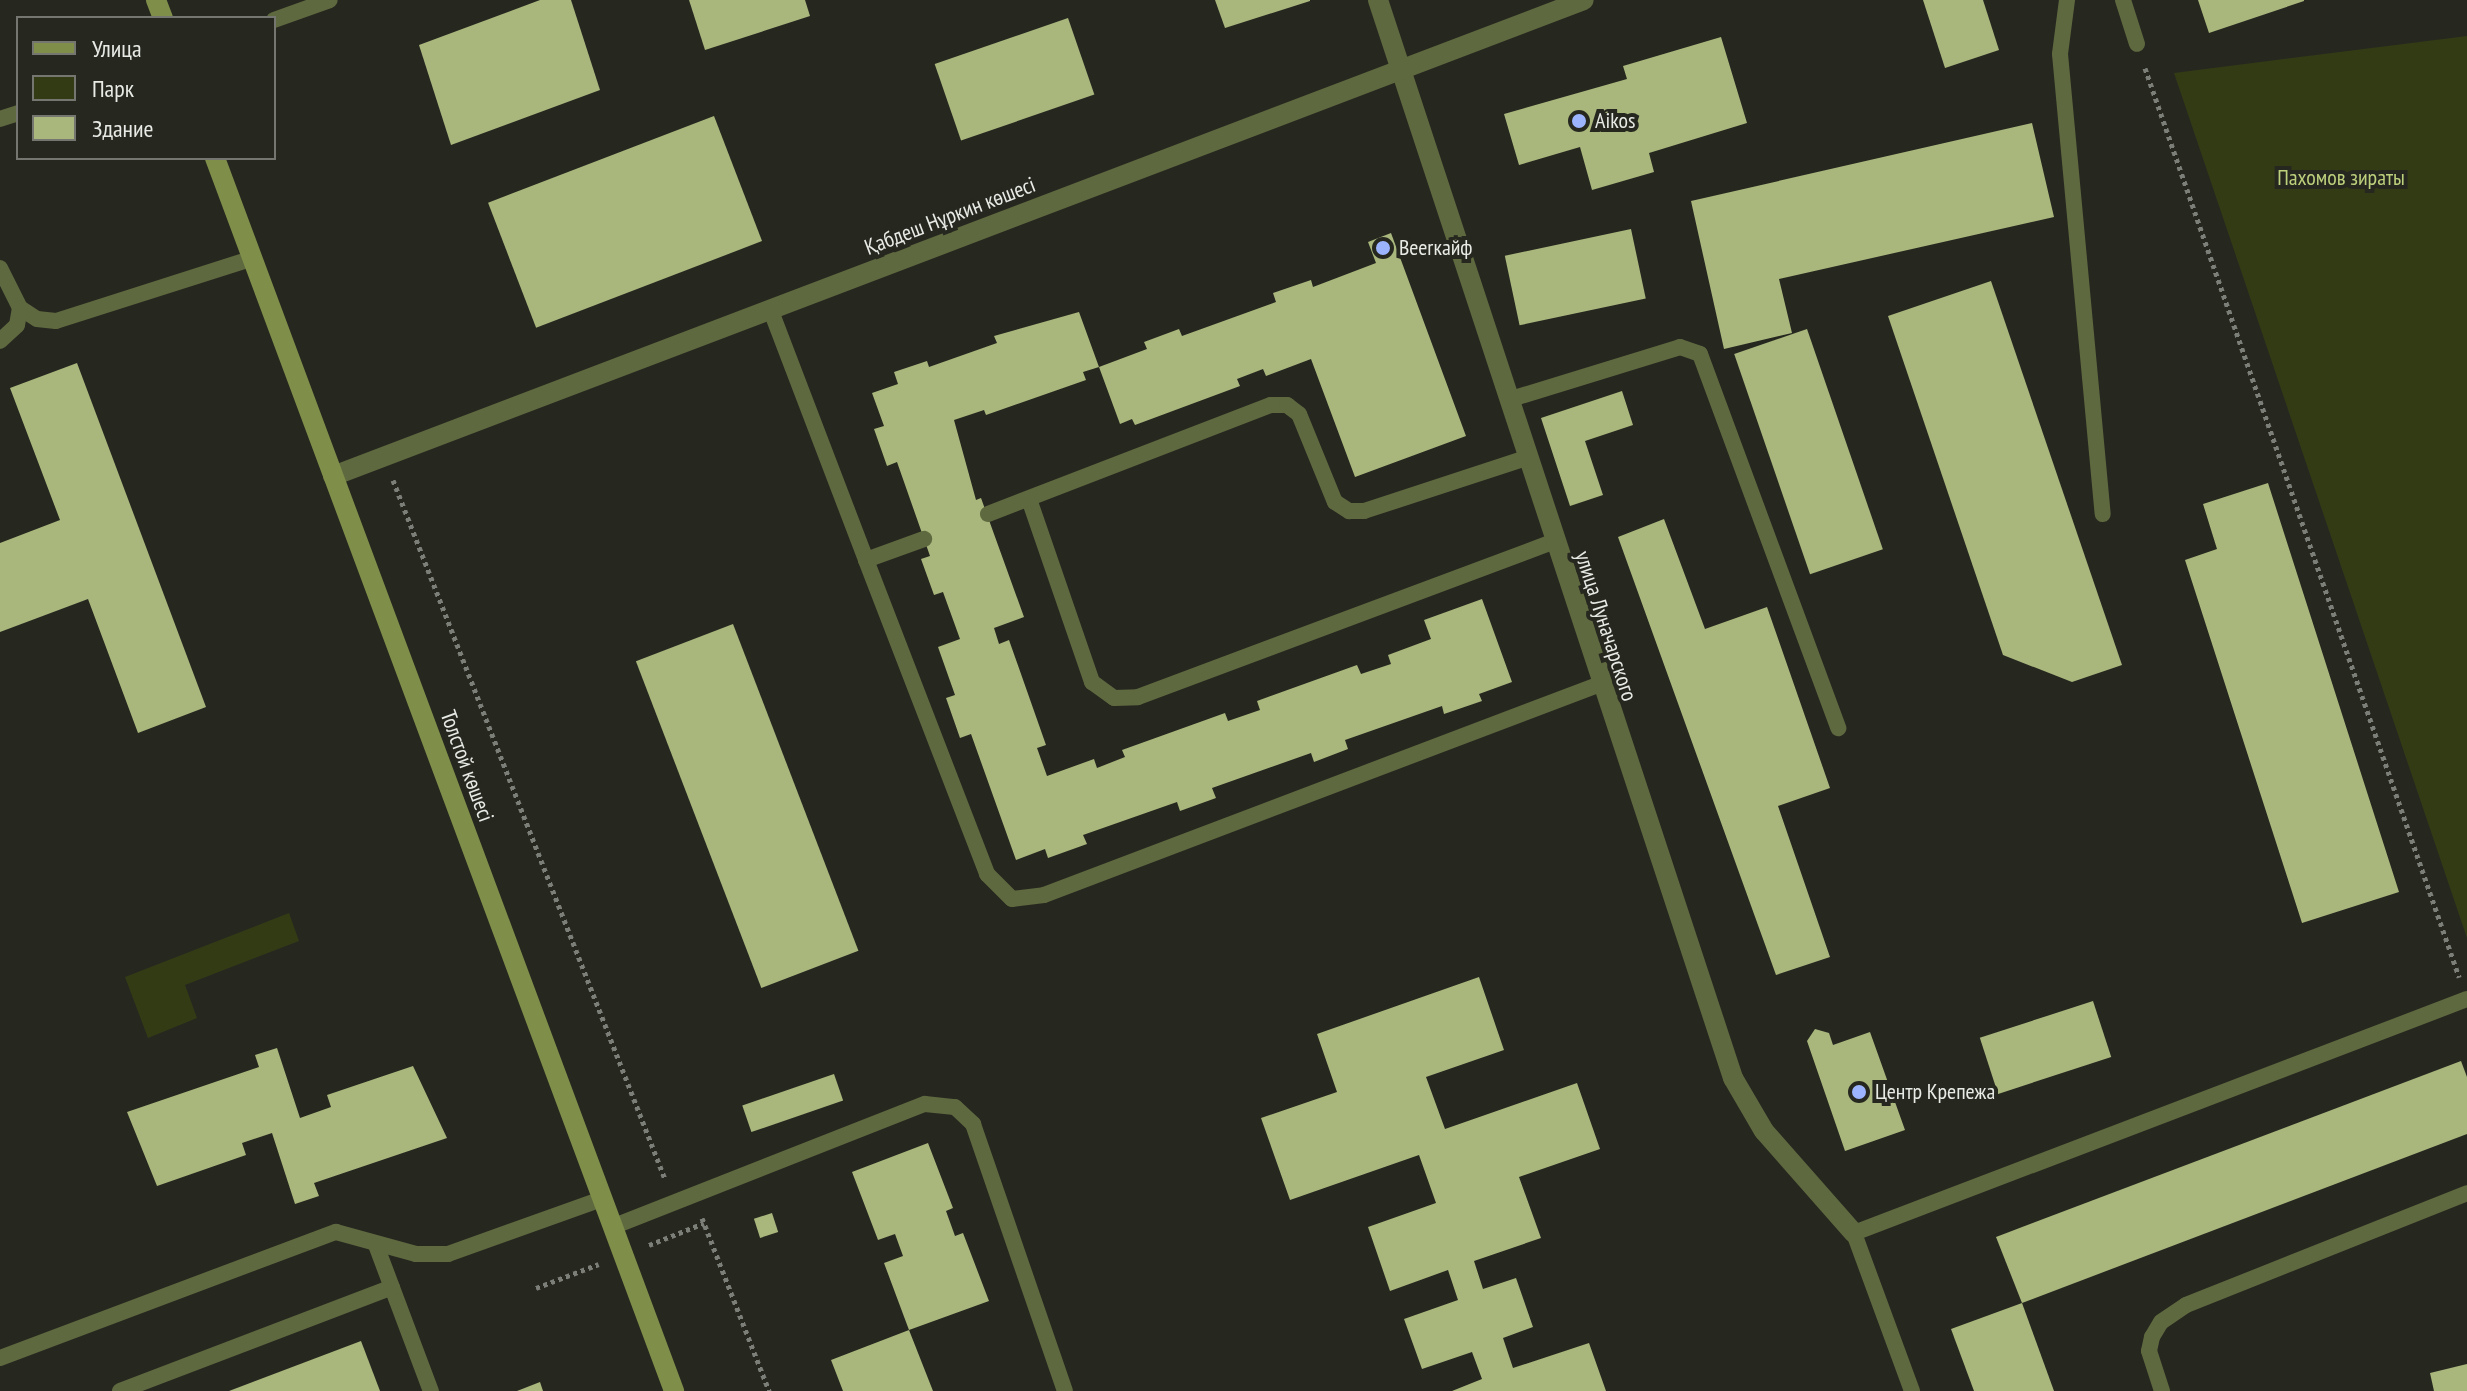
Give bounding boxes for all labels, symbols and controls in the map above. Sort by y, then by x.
legend [16,16,276,160]
text: Улица [92,33,142,64]
text: Парк [92,73,134,104]
place label: Aikos [1595,108,1635,134]
marker: Aikos [1570,112,1588,130]
text: Здание [92,113,153,144]
park label: Пахомов зираты [2277,165,2405,191]
street label: Қабдеш Нұркин көшесі [861,171,1039,261]
place label: Beerкайф [1399,235,1472,261]
marker: Beerкайф [1374,239,1392,257]
street label: улица Луначарского [1569,548,1643,704]
street label: Толстой көшесі [435,707,499,825]
place label: Центр Крепежа [1875,1079,1995,1105]
marker: Центр Крепежа [1850,1083,1868,1101]

